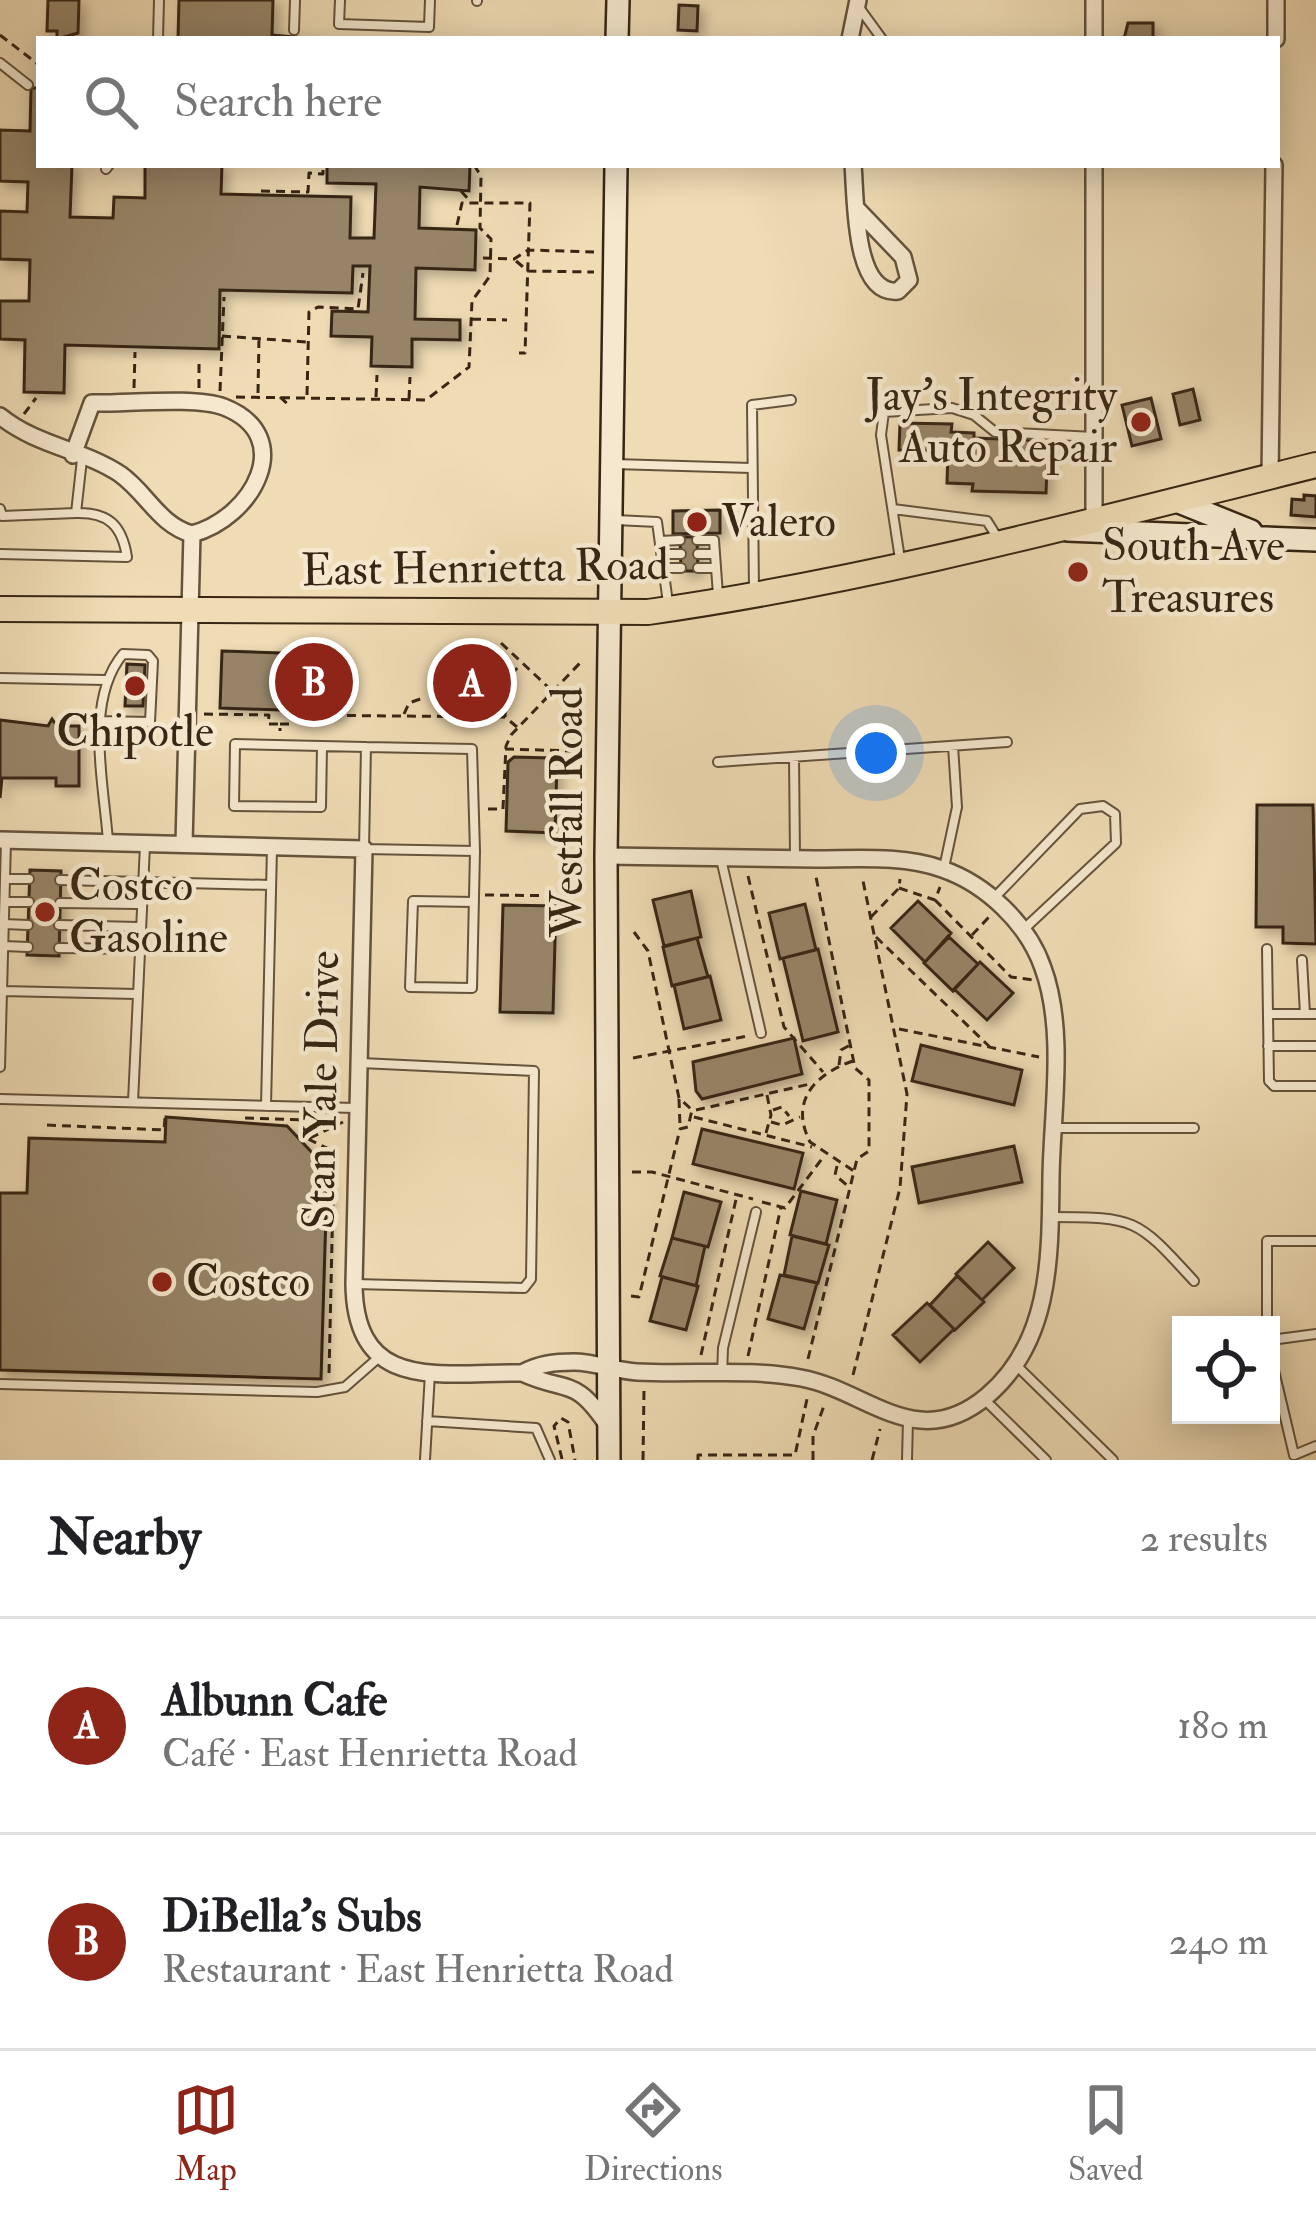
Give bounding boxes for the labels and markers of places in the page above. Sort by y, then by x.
place label: Jay's Integrity Auto Repair [864,368,1118,476]
marker: Jay's Integrity Auto Repair [1128,409,1154,435]
place label: Valero [721,494,836,550]
marker: Valero [684,509,710,535]
place label: South Ave Treasures [1102,518,1285,626]
marker: South Ave Treasures [1065,559,1091,585]
pin: B [275,637,353,727]
pin: A [433,638,511,728]
marker: Chipotle [122,673,148,699]
place label: Chipotle [56,704,214,760]
place label: Costco Gasoline [69,858,228,966]
marker: Costco Gasoline [32,899,58,925]
place label: Costco [186,1254,310,1310]
marker: Costco [149,1269,175,1295]

